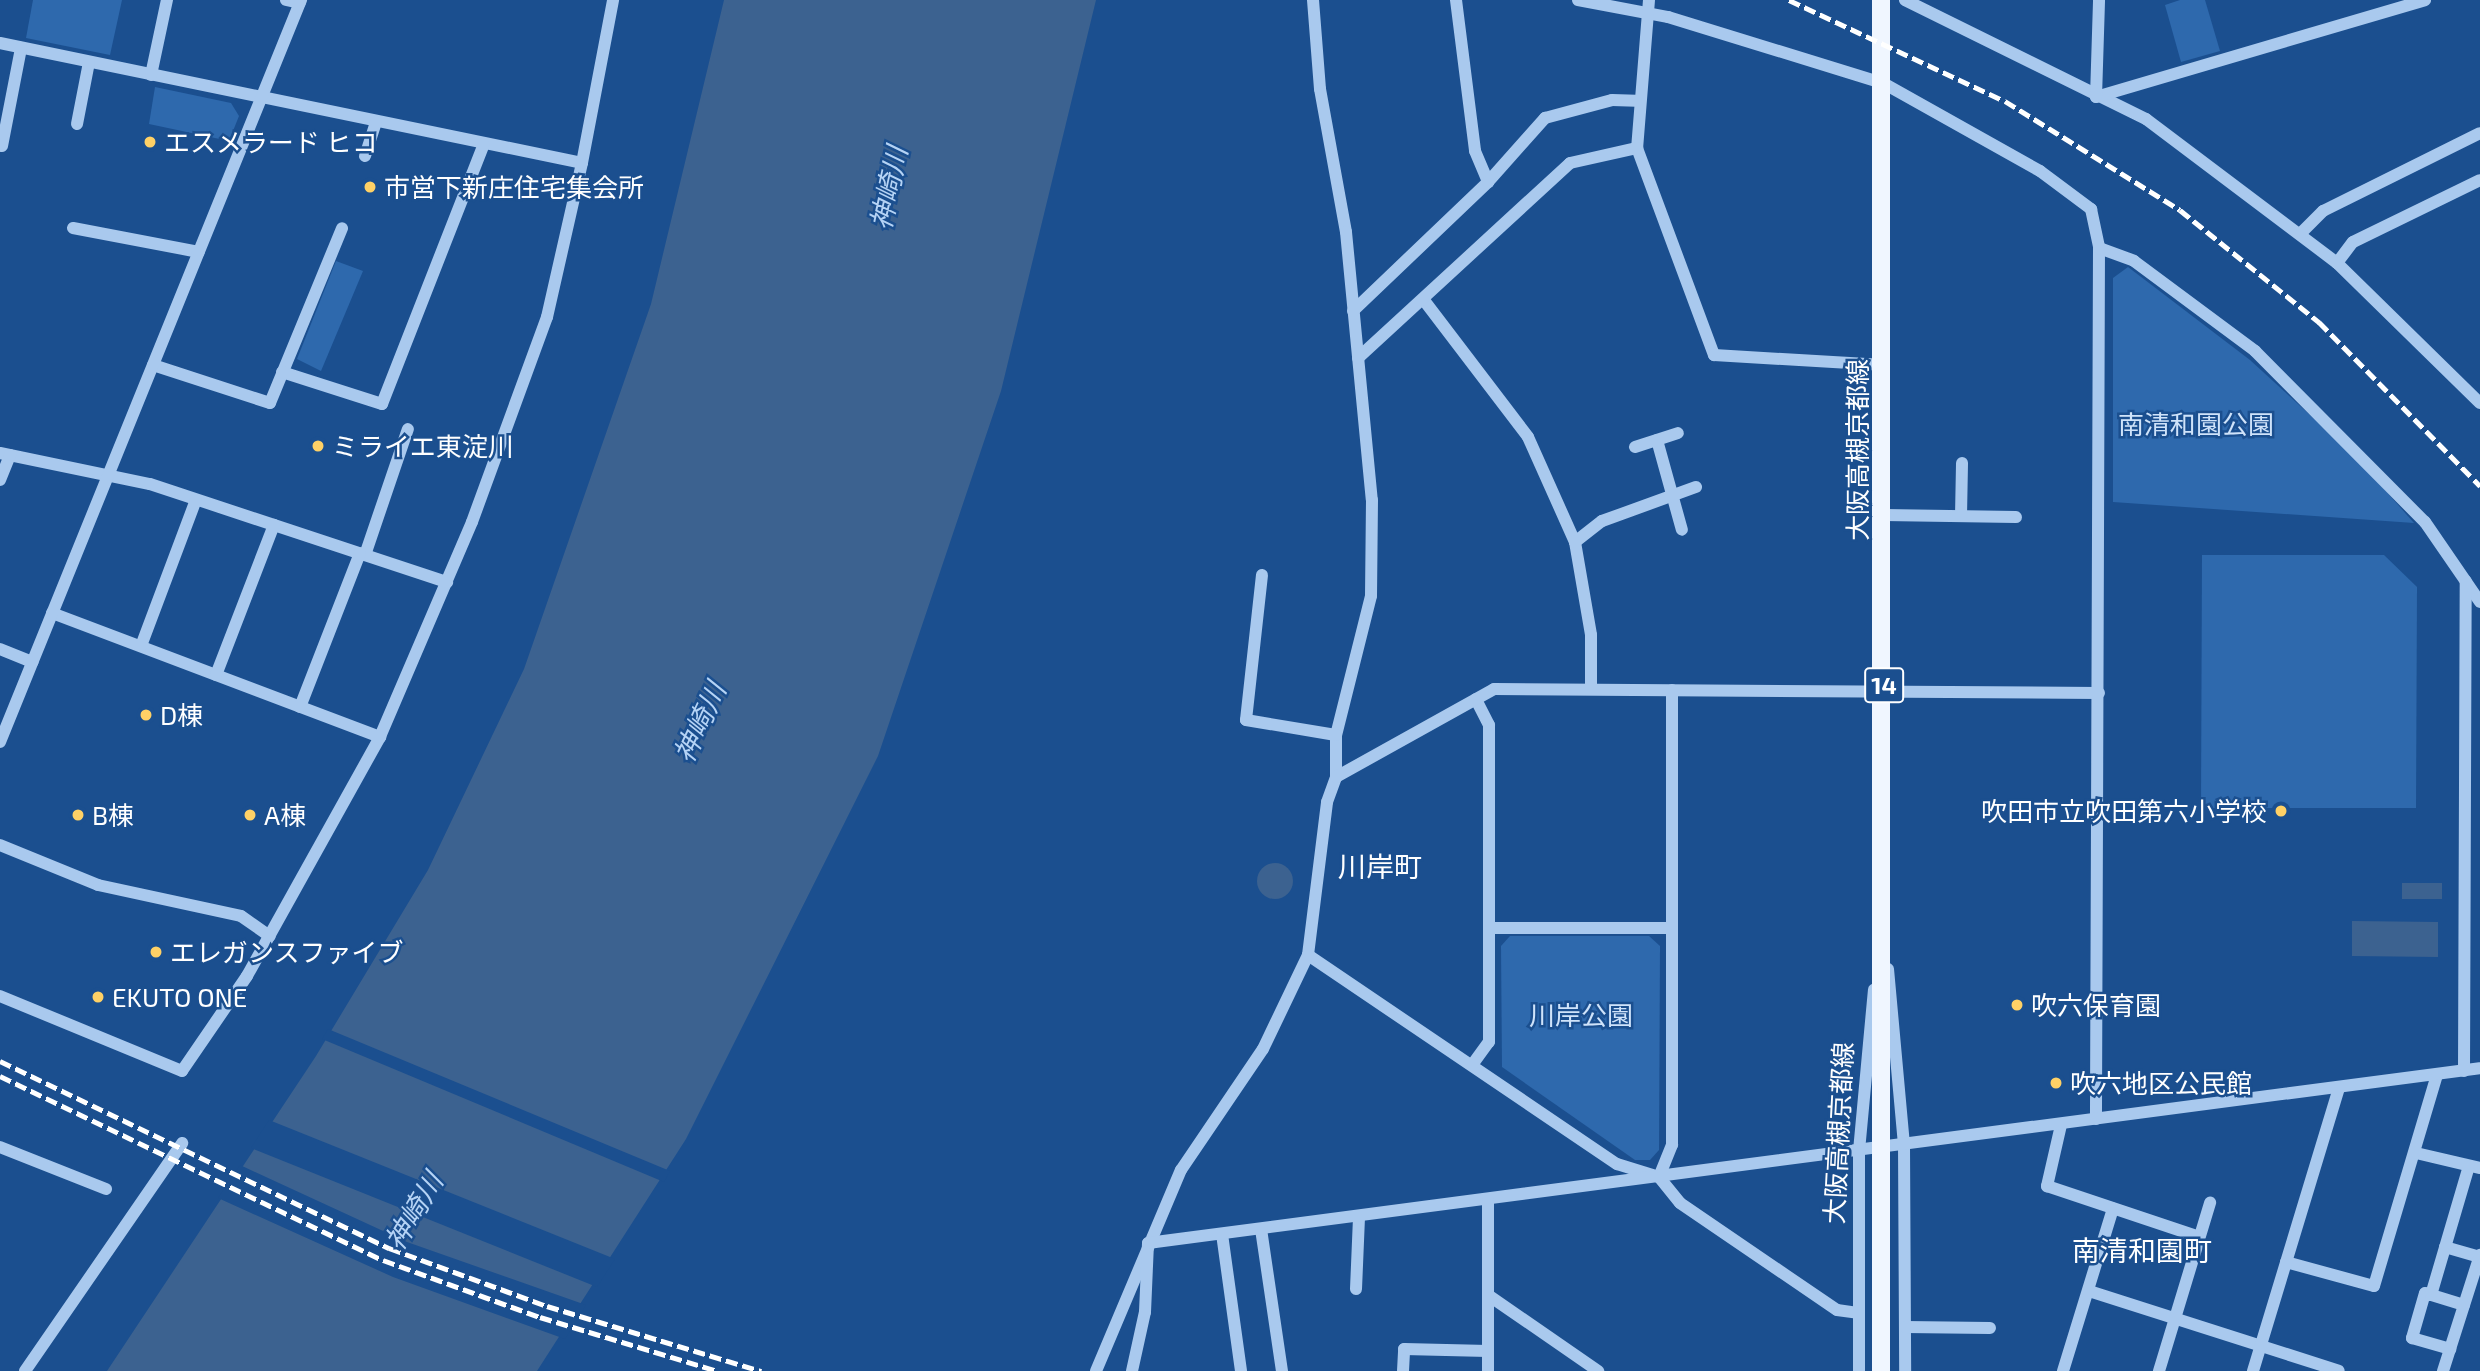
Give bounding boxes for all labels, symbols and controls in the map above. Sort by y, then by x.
place label: エスメラード ヒコ [164,126,378,158]
marker: エスメラード ヒコ [142,134,158,150]
water label: 神崎川 [863,143,913,233]
place label: 市営下新庄住宅集会所 [384,171,644,203]
marker: 市営下新庄住宅集会所 [362,179,378,195]
street label: 大阪高槻京都線 [1841,359,1873,541]
park label: 南清和園公園 [2118,408,2274,440]
place label: ミライエ東淀川 [332,430,514,462]
marker: ミライエ東淀川 [310,438,326,454]
road number: 14 [1863,664,1905,706]
water label: 神崎川 [666,677,732,767]
place label: D棟 [160,699,203,731]
marker: D棟 [138,707,154,723]
place label: 吹田市立吹田第六小学校 [1981,795,2267,827]
place label: B棟 [92,799,134,831]
place label: A棟 [264,799,306,831]
marker: 吹田市立吹田第六小学校 [2273,803,2289,819]
marker: B棟 [70,807,86,823]
marker: A棟 [242,807,258,823]
district label: 川岸町 [1338,849,1422,883]
place label: エレガンスファイブ [170,936,404,968]
marker: エレガンスファイブ [148,944,164,960]
place label: EKUTO ONE [112,981,247,1013]
marker: EKUTO ONE [90,989,106,1005]
place label: 吹六保育園 [2031,989,2161,1021]
marker: 吹六保育園 [2009,997,2025,1013]
park label: 川岸公園 [1529,999,1633,1031]
street label: 大阪高槻京都線 [1818,1041,1858,1225]
place label: 吹六地区公民館 [2070,1067,2252,1099]
marker: 吹六地区公民館 [2048,1075,2064,1091]
water label: 神崎川 [377,1166,449,1256]
district label: 南清和園町 [2072,1233,2212,1267]

